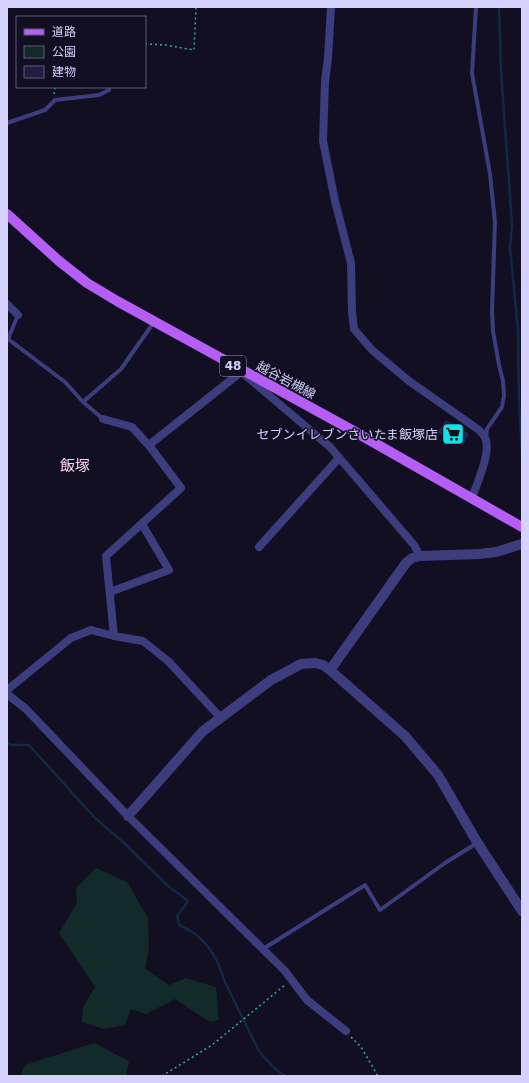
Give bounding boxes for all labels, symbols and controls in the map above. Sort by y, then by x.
legend [16,16,146,88]
text: 道路 [52,25,76,39]
text: 公園 [52,45,76,59]
text: 建物 [52,65,76,79]
road number: 48 [220,356,246,376]
street label: 越谷岩槻線 [254,358,318,402]
supermarket icon: セブンイレブンさいたま飯塚店 [440,421,466,447]
place label: セブンイレブンさいたま飯塚店 [256,427,438,442]
district label: 飯塚 [60,457,90,475]

